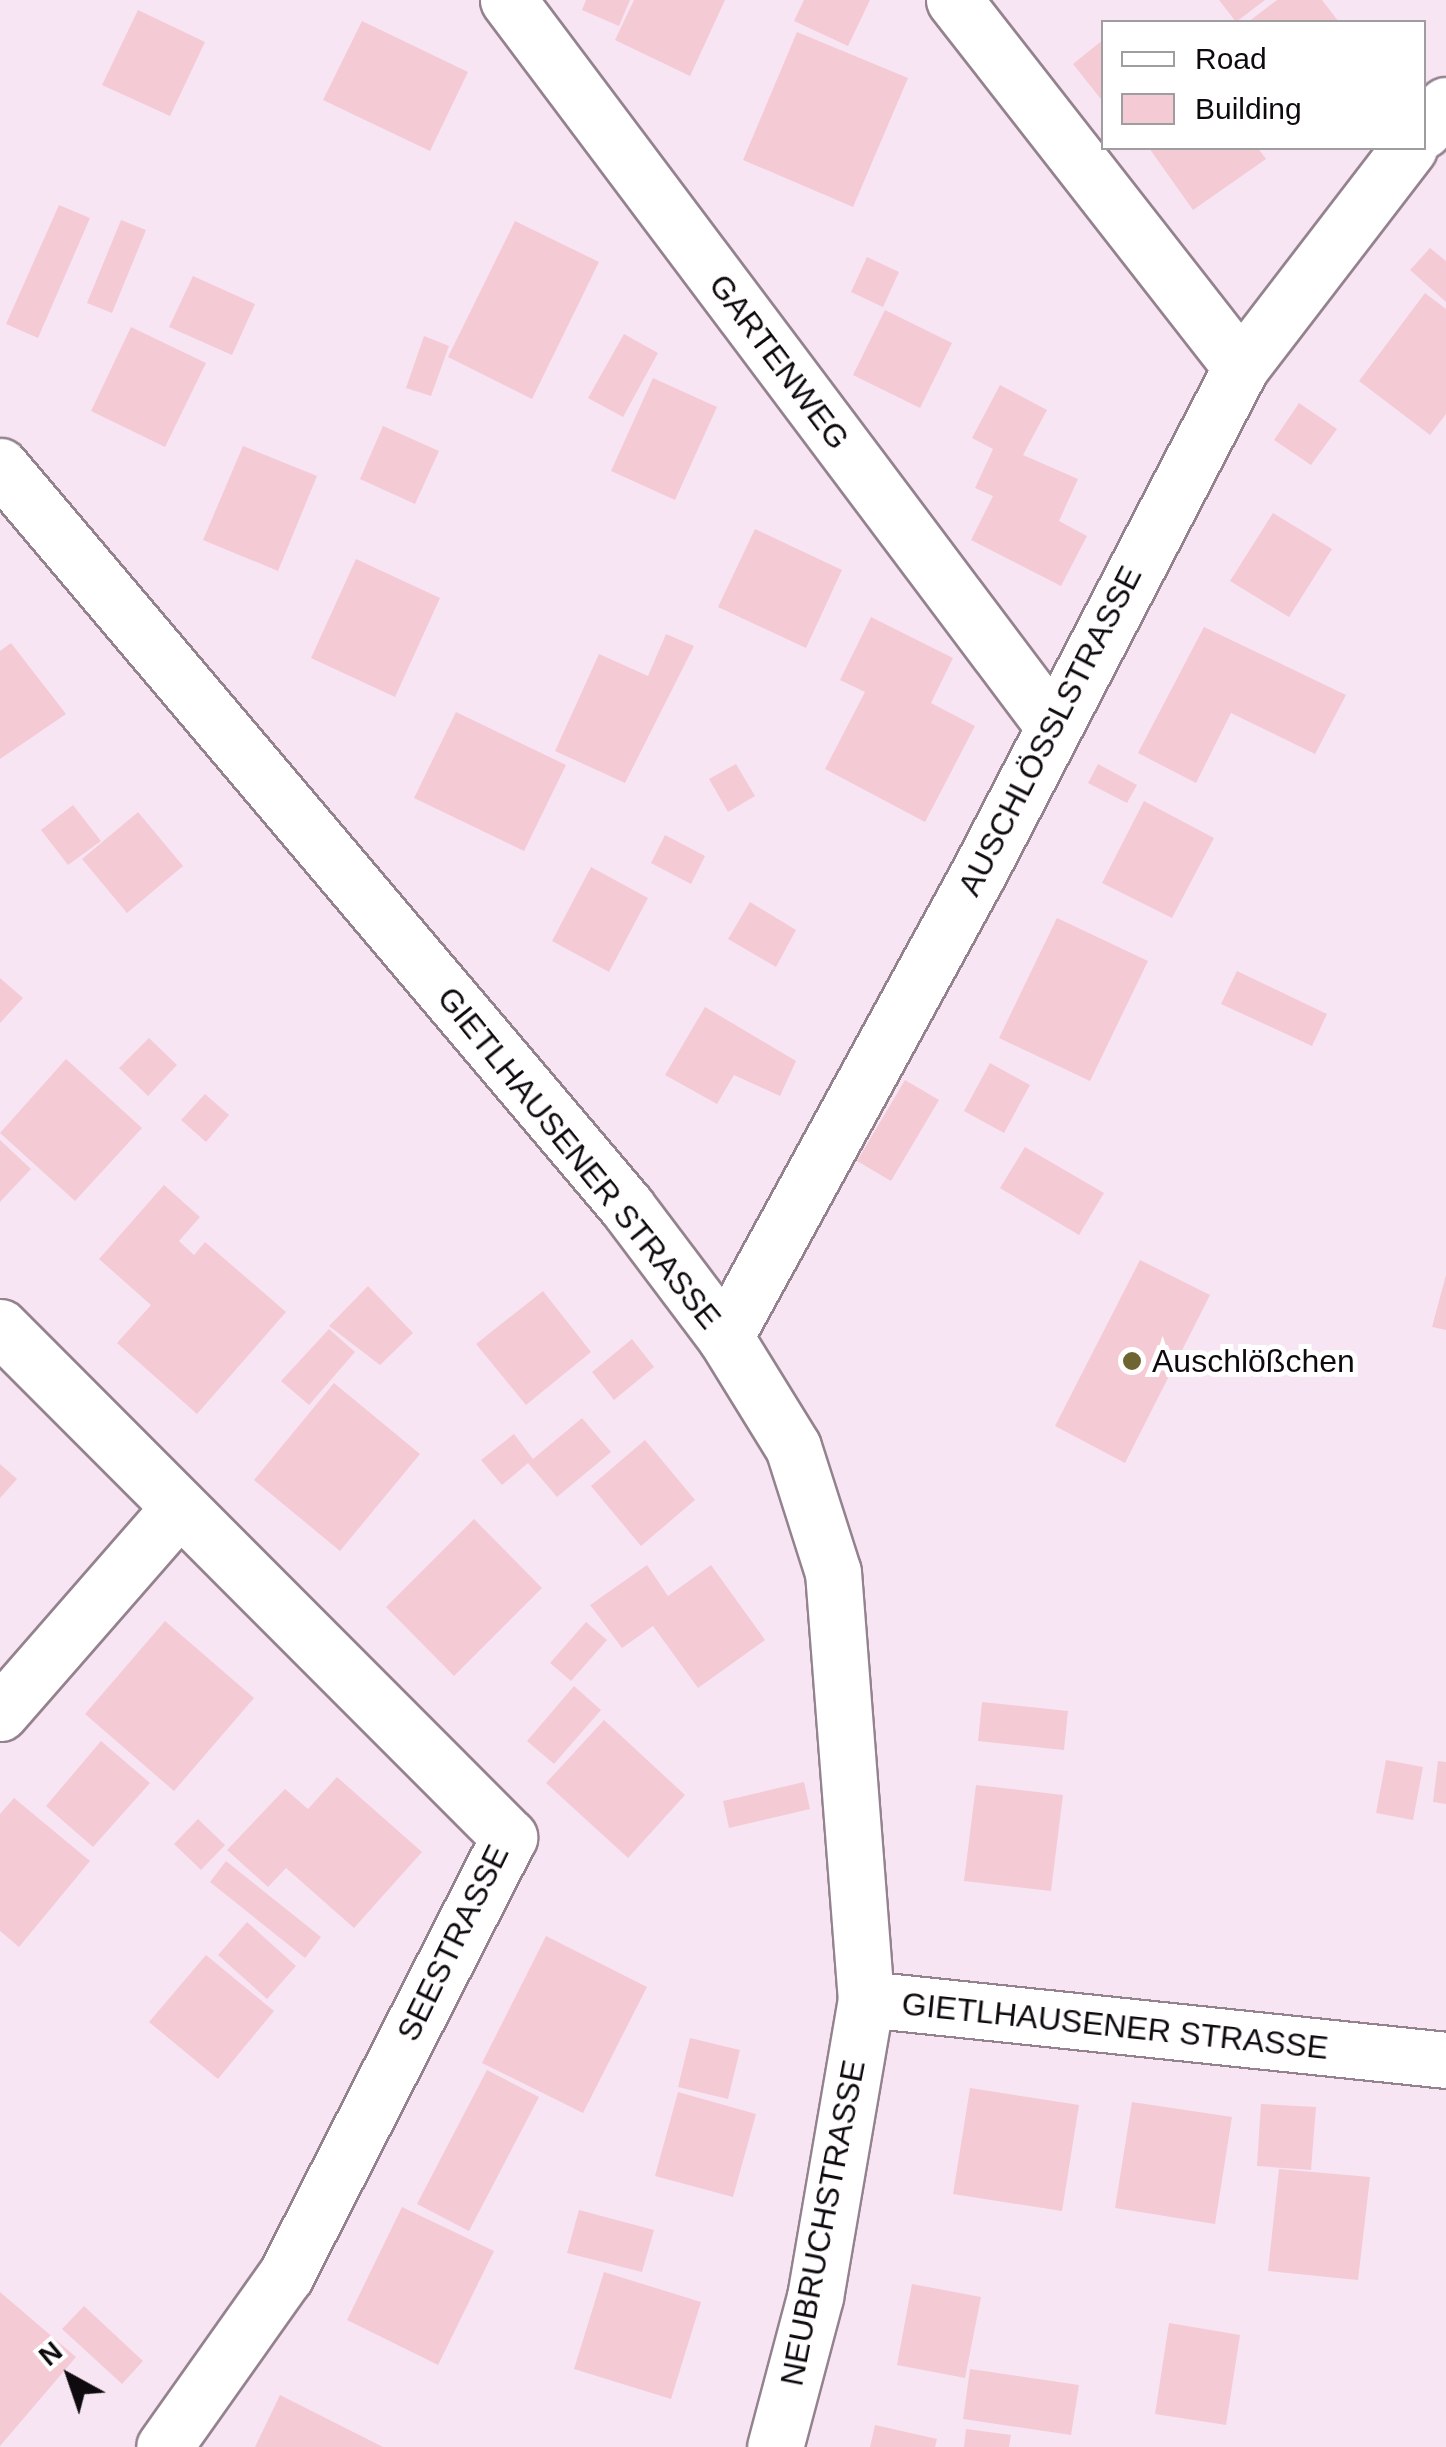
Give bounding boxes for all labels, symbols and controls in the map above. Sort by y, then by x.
legend [1101,20,1426,150]
text: Road [1195,42,1267,75]
text: Building [1195,92,1302,125]
street label: GARTENWEG [701,267,857,457]
street label: AUSCHLÖSSLSTRASSE [950,560,1150,902]
street label: GIETLHAUSENER STRASSE [429,979,729,1337]
place label: Auschlößchen [1152,1342,1355,1380]
marker: Auschlößchen [1121,1350,1143,1372]
street label: SEESTRASSE [389,1839,517,2047]
street label: GIETLHAUSENER STRASSE [900,1985,1330,2067]
street label: NEUBRUCHSTRASSE [773,2057,873,2389]
north arrow [20,2327,120,2427]
text: N [33,2335,68,2372]

